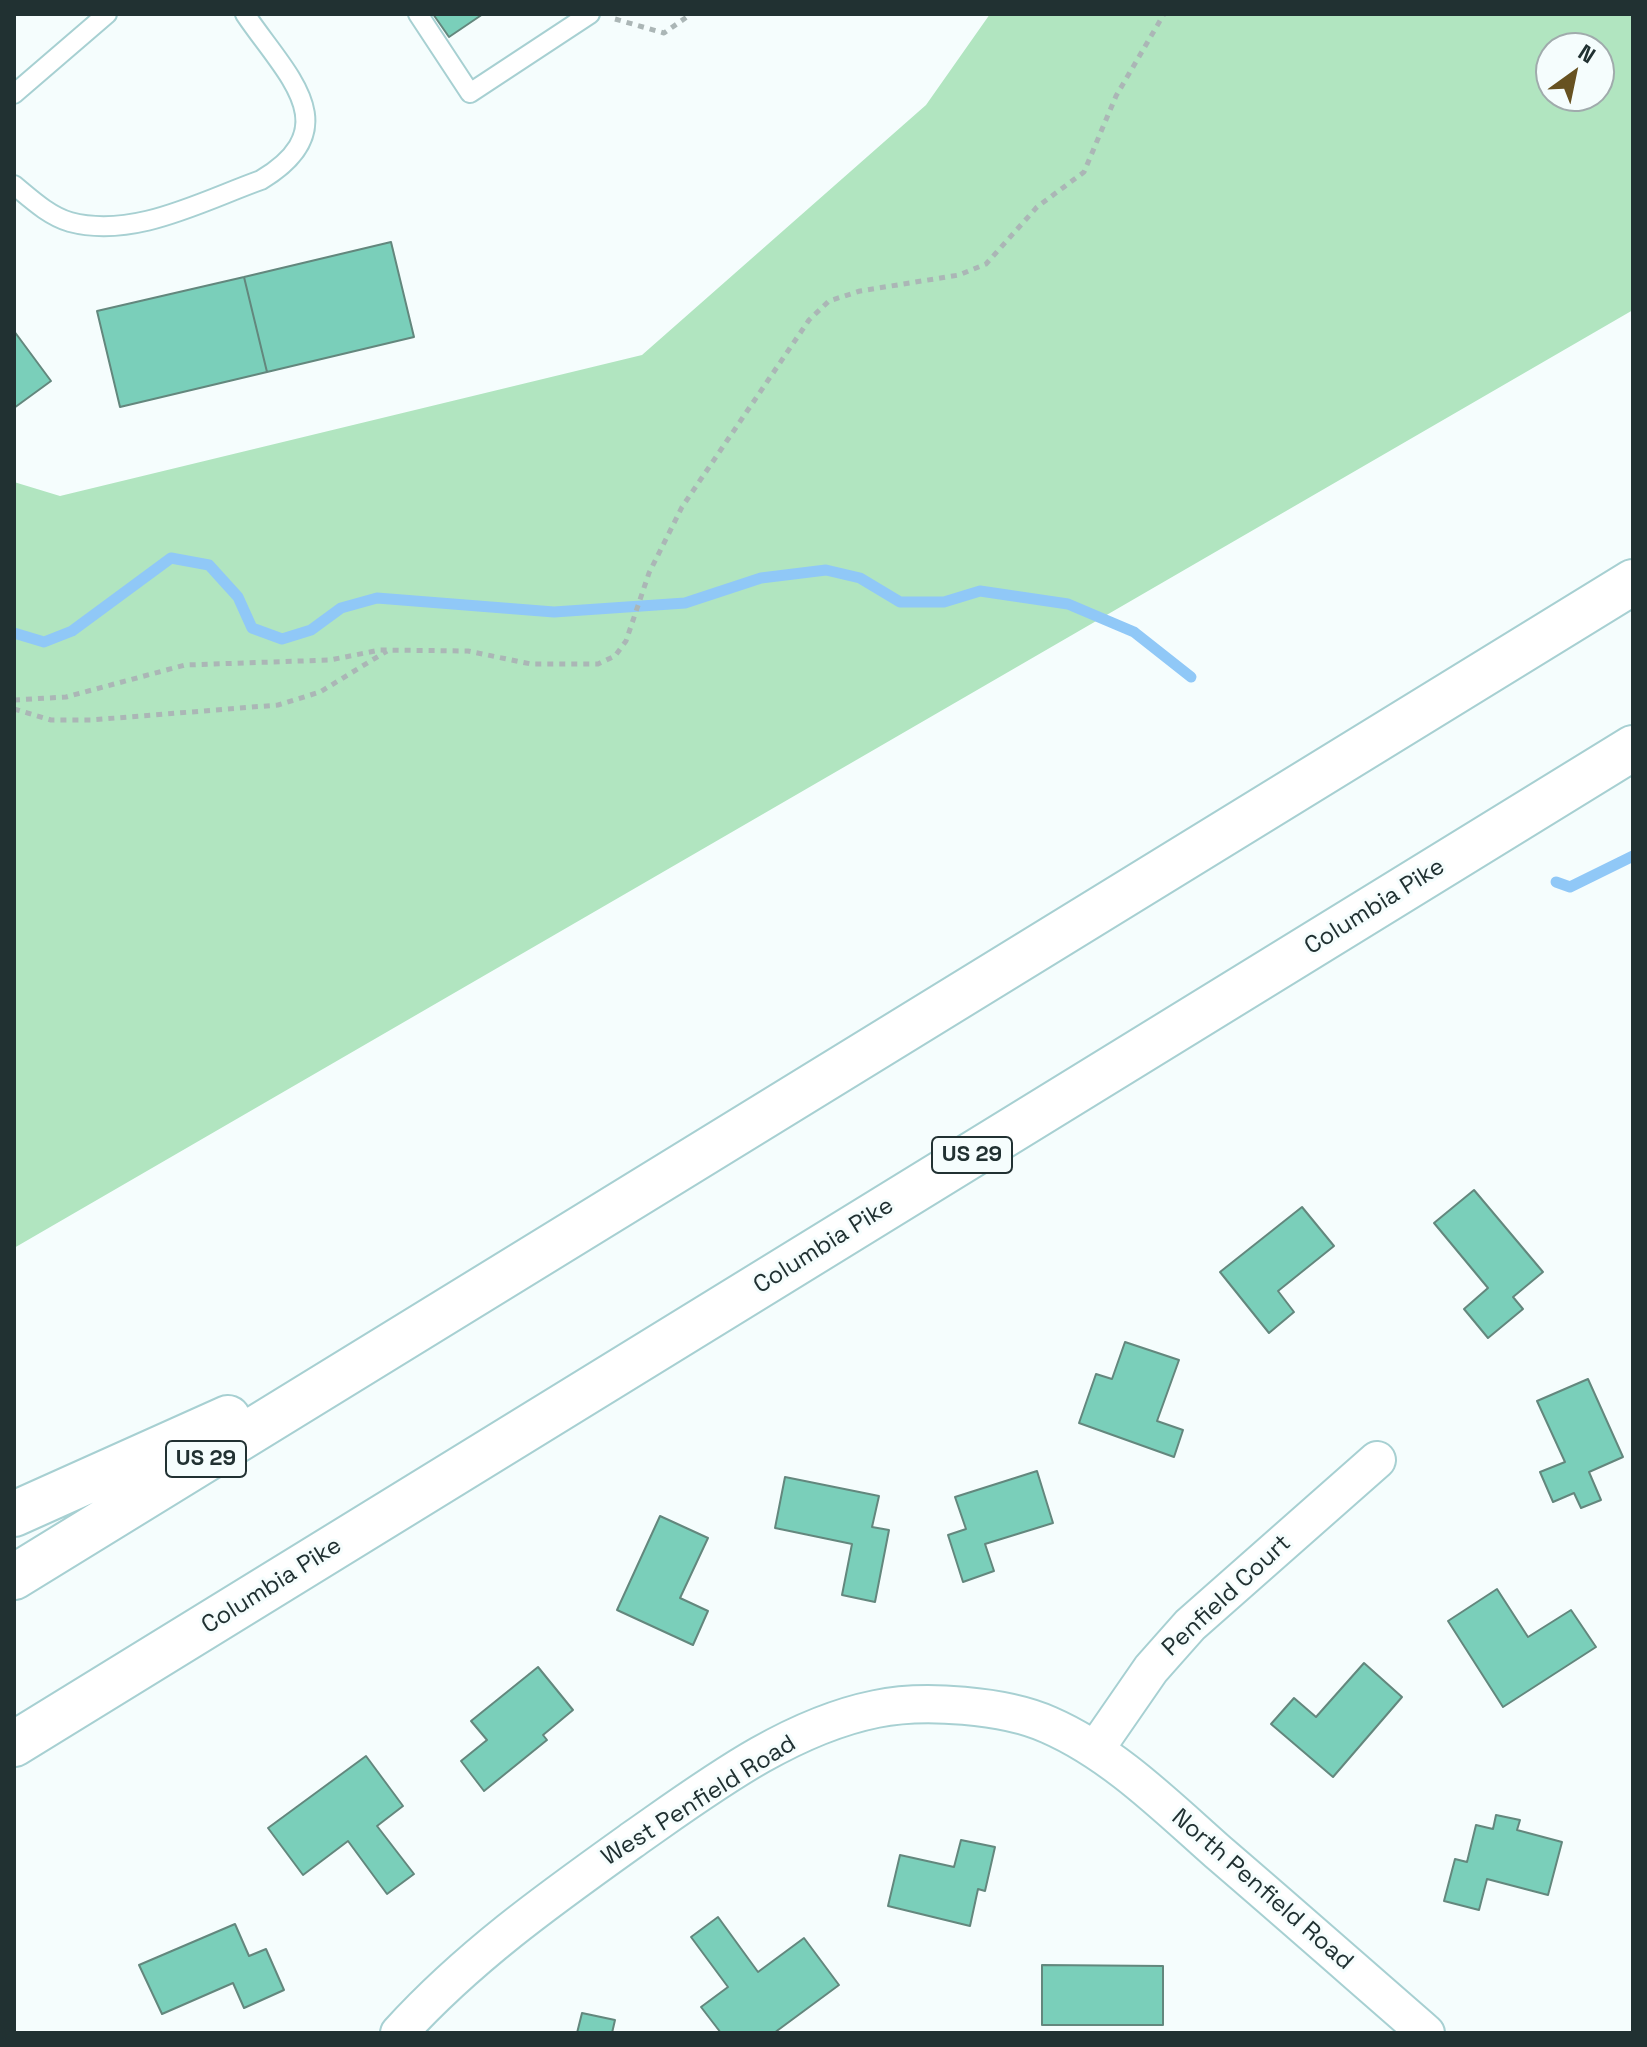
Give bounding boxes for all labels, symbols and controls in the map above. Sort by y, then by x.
north arrow [1535,32,1615,112]
text: N [1573,38,1601,69]
street label: Columbia Pike [1300,853,1450,961]
road number: US 29 [932,1137,1012,1173]
street label: Columbia Pike [749,1192,899,1300]
road number: US 29 [166,1441,246,1477]
street label: Penfield Court [1157,1529,1297,1663]
street label: Columbia Pike [197,1532,347,1640]
street label: West Penfield Road [597,1730,801,1872]
street label: North Penfield Road [1165,1803,1359,1977]

